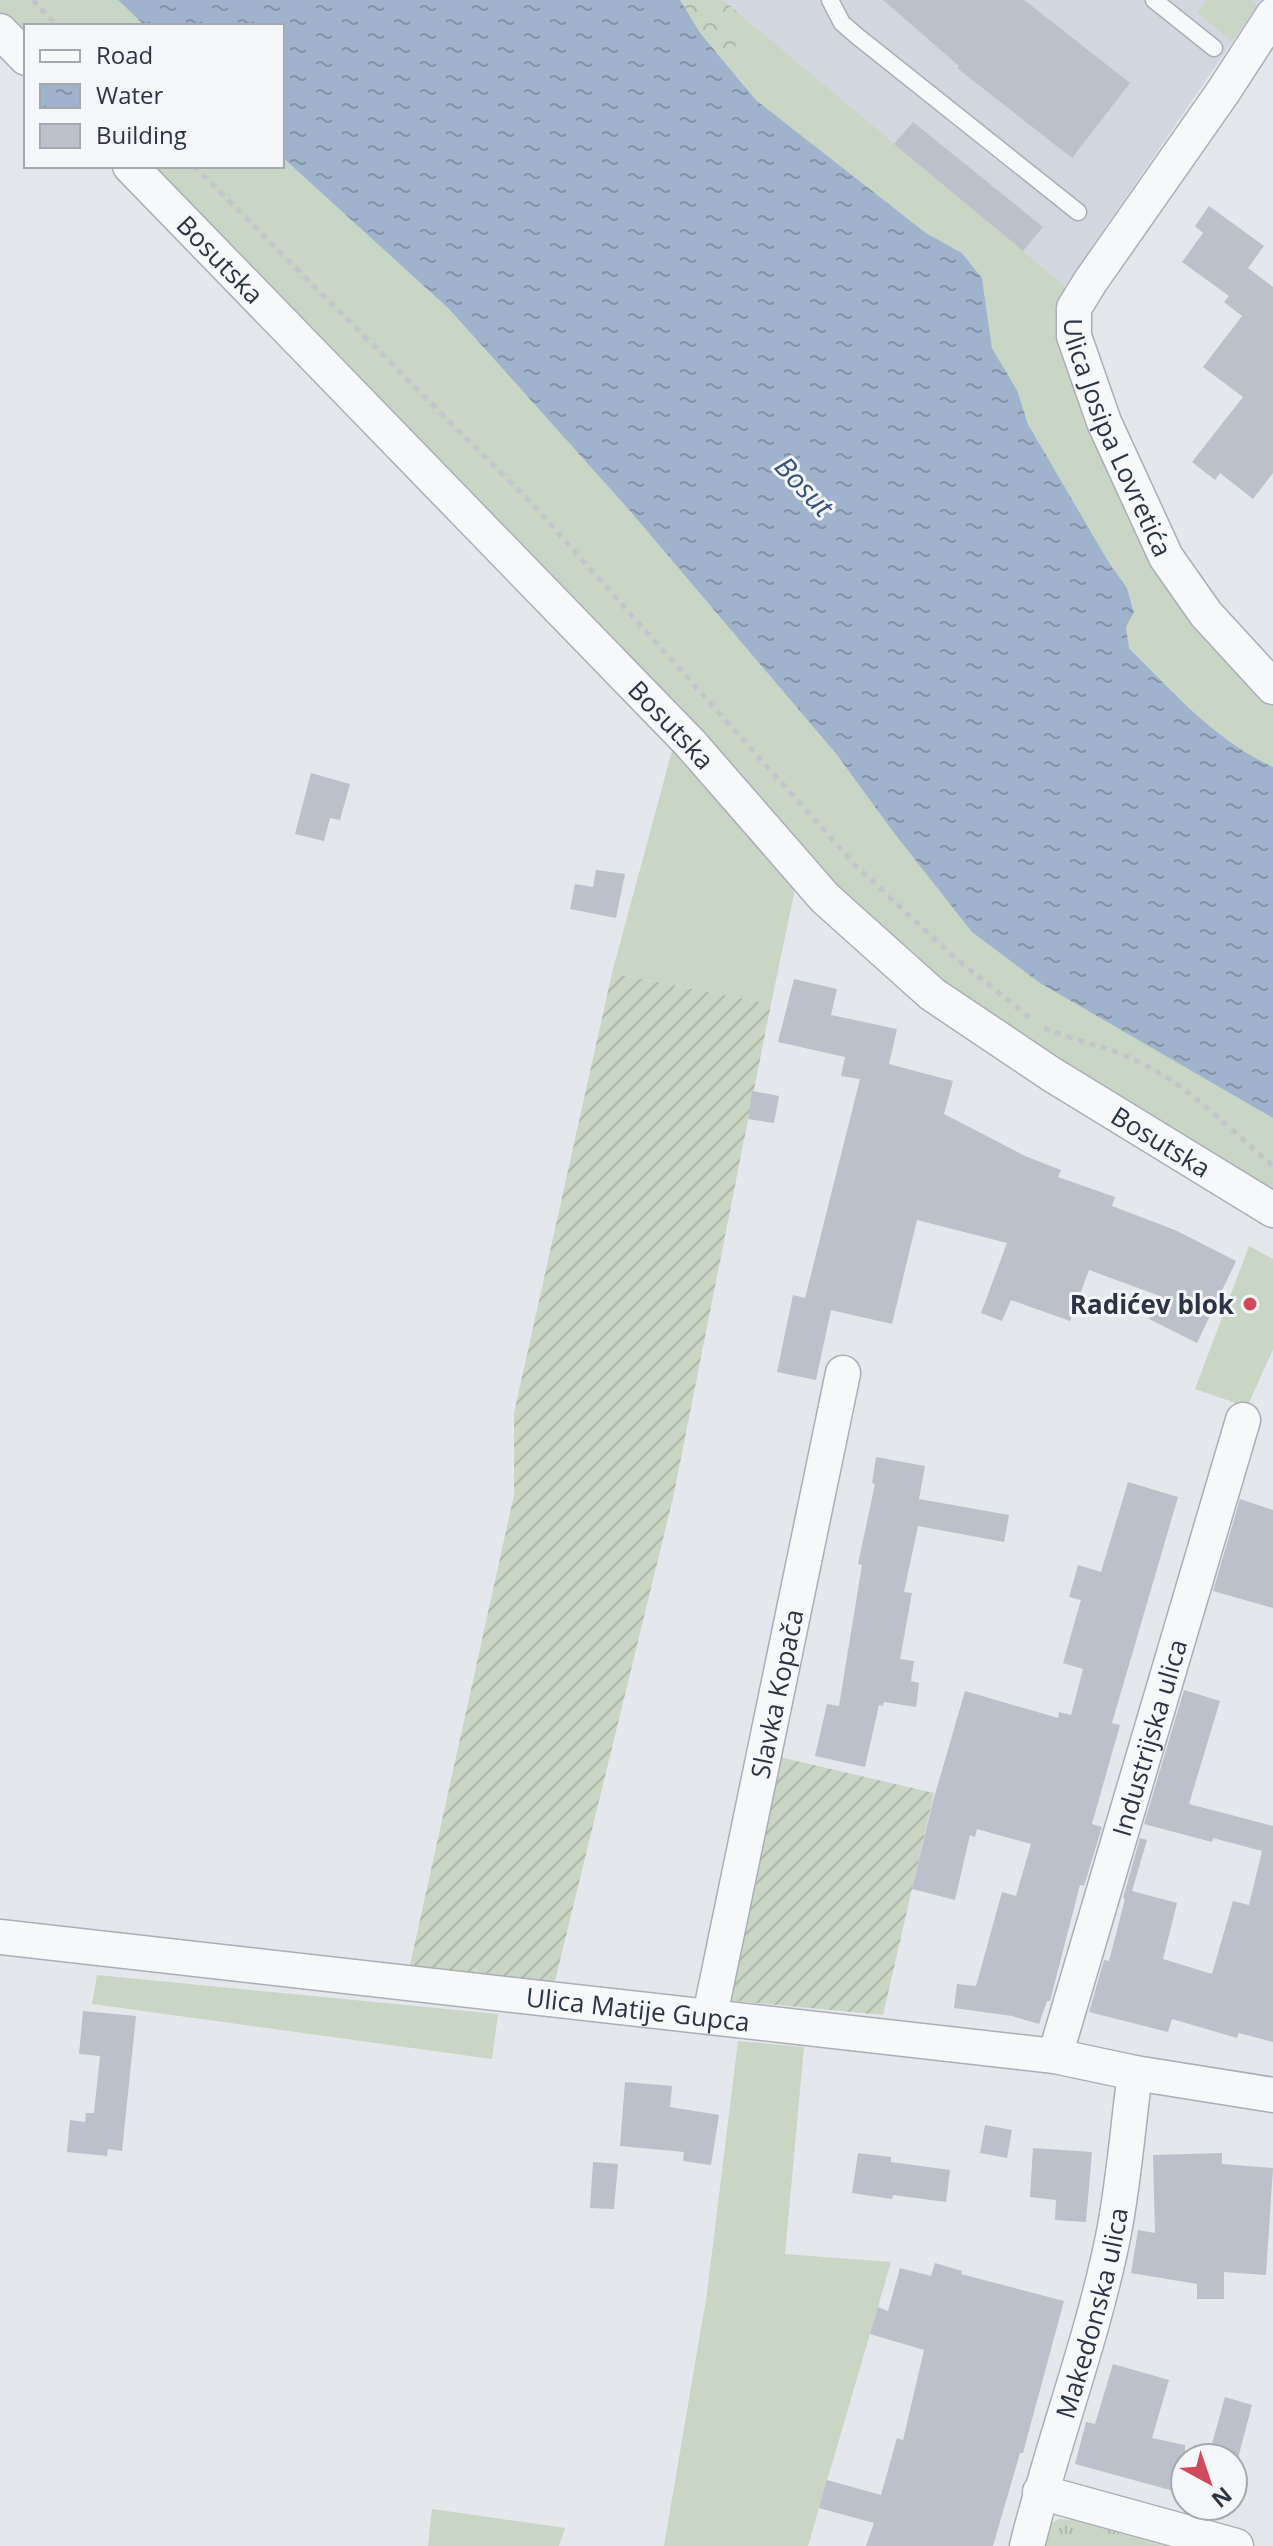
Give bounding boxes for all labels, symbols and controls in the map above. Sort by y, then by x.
legend [24,24,284,168]
text: Road [96,38,153,71]
text: Water [96,78,164,111]
text: Building [96,118,187,151]
street label: Bosutska [169,207,272,311]
street label: Ulica Josipa Lovretića [1056,318,1181,562]
water label: Bosut [767,447,844,526]
street label: Bosutska [620,672,723,777]
street label: Bosutska [1105,1097,1218,1186]
place label: Radićev blok [1070,1286,1235,1322]
marker: Radićev blok [1241,1295,1259,1313]
street label: Slavka Kopača [741,1606,812,1782]
street label: Industrijska ulica [1103,1635,1195,1840]
street label: Ulica Matije Gupca [524,1978,752,2039]
street label: Makedonska ulica [1047,2205,1136,2423]
north arrow [1169,2442,1249,2522]
text: N [1206,2481,1239,2515]

